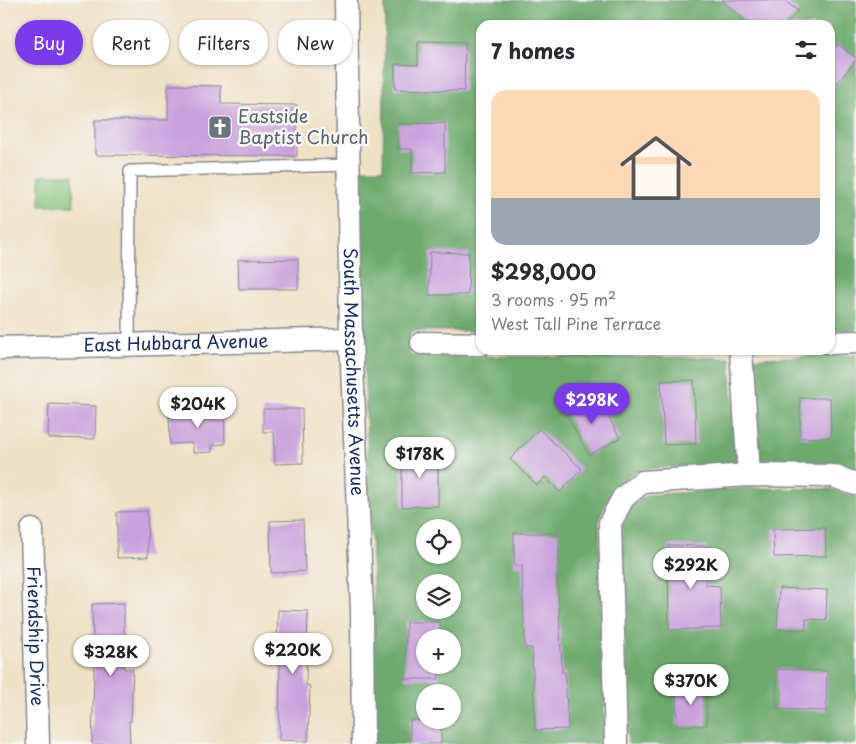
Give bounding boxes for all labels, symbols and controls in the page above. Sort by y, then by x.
chip: Buy [15,20,83,65]
chip: Rent [93,20,169,65]
chip: Filters [179,20,268,65]
chip: New [278,20,352,65]
text: 7 homes [491,34,575,66]
icon: filters [792,36,820,64]
place label: Eastside Baptist Church [238,102,368,150]
church icon: Eastside Baptist Church [207,114,233,140]
icon: home [611,123,701,213]
street label: South Massachusetts Avenue [338,248,372,497]
text: $298,000 [491,255,596,287]
text: 3 rooms · 95 m² [491,287,616,311]
text: West Tall Pine Terrace [491,311,661,335]
street label: East Hubbard Avenue [83,326,269,358]
pin: $298K [557,382,627,425]
pin: $204K [163,386,233,429]
text: $298K [565,387,619,411]
text: $204K [170,391,226,415]
pin: $178K [385,436,455,479]
text: $178K [396,441,444,465]
map controls [416,519,461,729]
button: locate [416,519,461,564]
pin: $292K [656,548,726,590]
text: $292K [664,552,718,576]
street label: Friendship Drive [21,566,52,706]
button: layers [416,574,461,619]
button: + [416,629,461,674]
pin: $220K [258,632,328,675]
pin: $328K [76,634,146,677]
text: $220K [265,637,321,661]
text: $328K [84,639,138,663]
pin: $370K [656,664,726,706]
text: $370K [665,668,717,692]
button: − [416,684,461,729]

